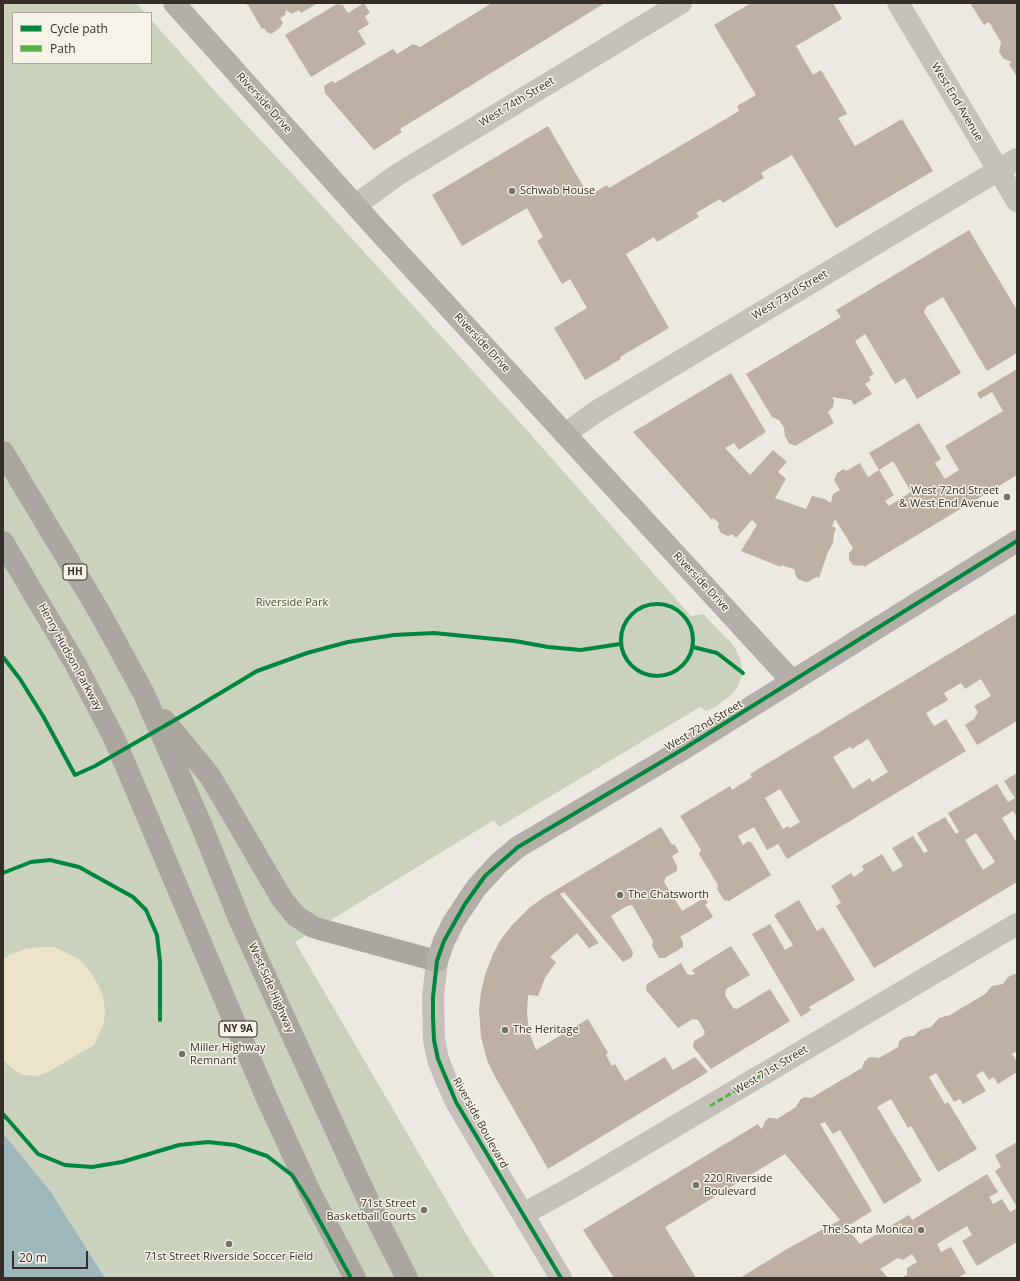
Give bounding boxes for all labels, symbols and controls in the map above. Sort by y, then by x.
legend [12,12,152,64]
text: Cycle path [50,20,108,37]
text: Path [50,40,76,57]
street label: West End Avenue [928,60,986,144]
street label: Riverside Drive [234,70,294,136]
street label: West 74th Street [477,74,557,130]
place label: Schwab House [520,184,595,198]
marker: Schwab House [507,186,517,196]
street label: West 73rd Street [750,267,830,323]
street label: Riverside Drive [451,311,513,375]
place label: West 72nd Street & West End Avenue [899,484,999,510]
marker: West 72nd Street & West End Avenue [1002,492,1012,502]
street label: Riverside Drive [670,550,732,614]
road number: HH [63,564,87,580]
park label: Riverside Park [256,596,328,610]
street label: Henry Hudson Parkway [35,601,105,713]
street label: West 72nd Street [663,698,745,754]
place label: The Chatsworth [628,888,709,902]
marker: The Chatsworth [615,890,625,900]
street label: West Side Highway [245,941,297,1035]
road number: NY 9A [219,1021,257,1037]
place label: The Heritage [513,1023,579,1037]
marker: The Heritage [500,1025,510,1035]
place label: Miller Highway Remnant [190,1041,266,1067]
street label: West 71st Street [732,1043,810,1097]
marker: Miller Highway Remnant [177,1049,187,1059]
street label: Riverside Boulevard [450,1075,510,1171]
place label: 220 Riverside Boulevard [704,1172,772,1198]
marker: 220 Riverside Boulevard [691,1180,701,1190]
place label: 71st Street Basketball Courts [326,1197,416,1223]
marker: 71st Street Basketball Courts [419,1205,429,1215]
place label: The Santa Monica [822,1223,913,1237]
marker: The Santa Monica [916,1225,926,1235]
marker: 71st Street Riverside Soccer Field [224,1239,234,1249]
scale bar [14,1243,90,1269]
text: 20 m [19,1249,47,1266]
place label: 71st Street Riverside Soccer Field [145,1250,313,1264]

